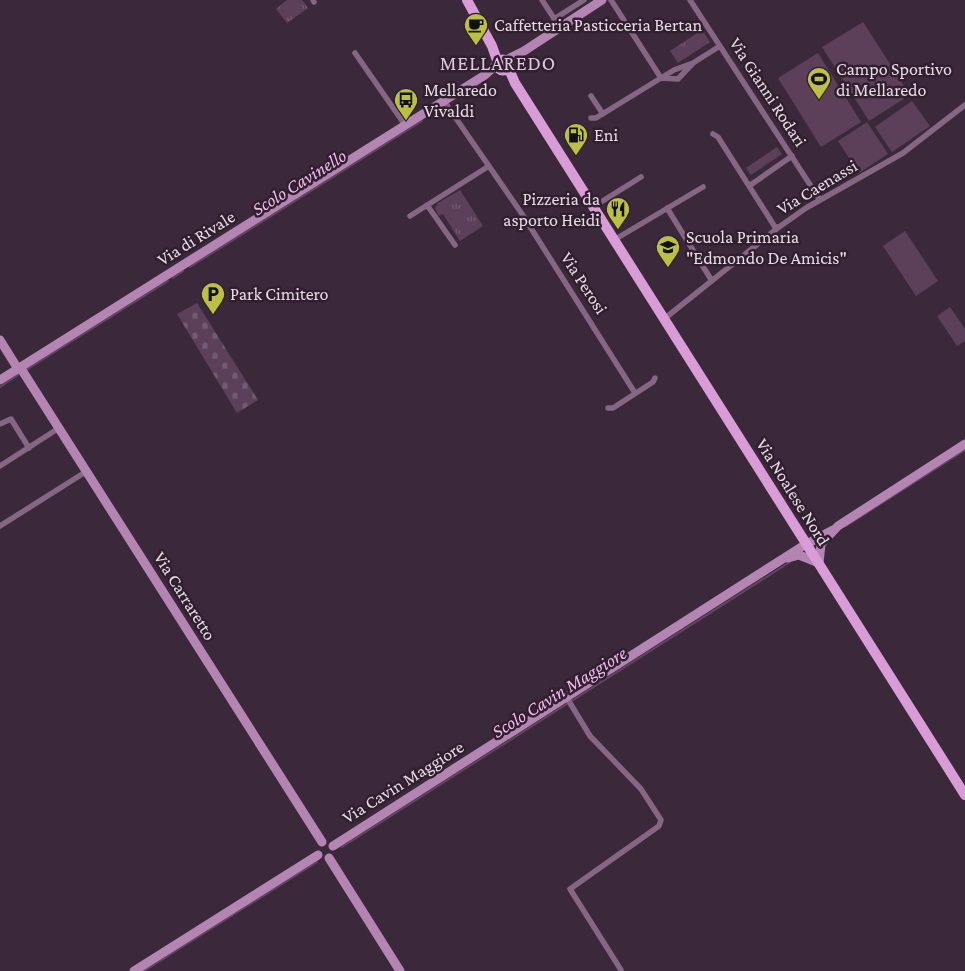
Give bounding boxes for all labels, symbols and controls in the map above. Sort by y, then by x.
cafe icon: Caffetteria Pasticceria Bertan [463,12,489,46]
place label: Caffetteria Pasticceria Bertan [494,15,703,35]
street label: Via Gianni Rodari [725,34,811,150]
district label: MELLAREDO [440,52,556,74]
place label: Campo Sportivo di Mellaredo [836,59,952,100]
sports icon: Campo Sportivo di Mellaredo [806,66,832,100]
place label: Mellaredo Vivaldi [424,80,497,121]
bus stop icon: Mellaredo Vivaldi [393,87,419,121]
fuel station icon: Eni [563,122,589,156]
place label: Eni [594,125,618,145]
water label: Scolo Cavinello [248,145,350,219]
street label: Via Caenassi [773,155,861,219]
place label: Pizzeria da asporto Heidi [503,189,600,230]
restaurant icon: Pizzeria da asporto Heidi [605,196,631,230]
street label: Via di Rivale [153,206,239,270]
place label: Scuola Primaria "Edmondo De Amicis" [686,227,847,268]
school or university icon: Scuola Primaria "Edmondo De Amicis" [655,234,681,268]
street label: Via Perosi [557,248,612,318]
parking icon: Park Cimitero [200,281,226,315]
place label: Park Cimitero [230,284,329,304]
street label: Via Noalese Nord [752,435,834,550]
street label: Via Carraretto [150,548,220,644]
water label: Scolo Cavin Maggiore [488,642,630,742]
street label: Via Cavin Maggiore [339,737,468,827]

